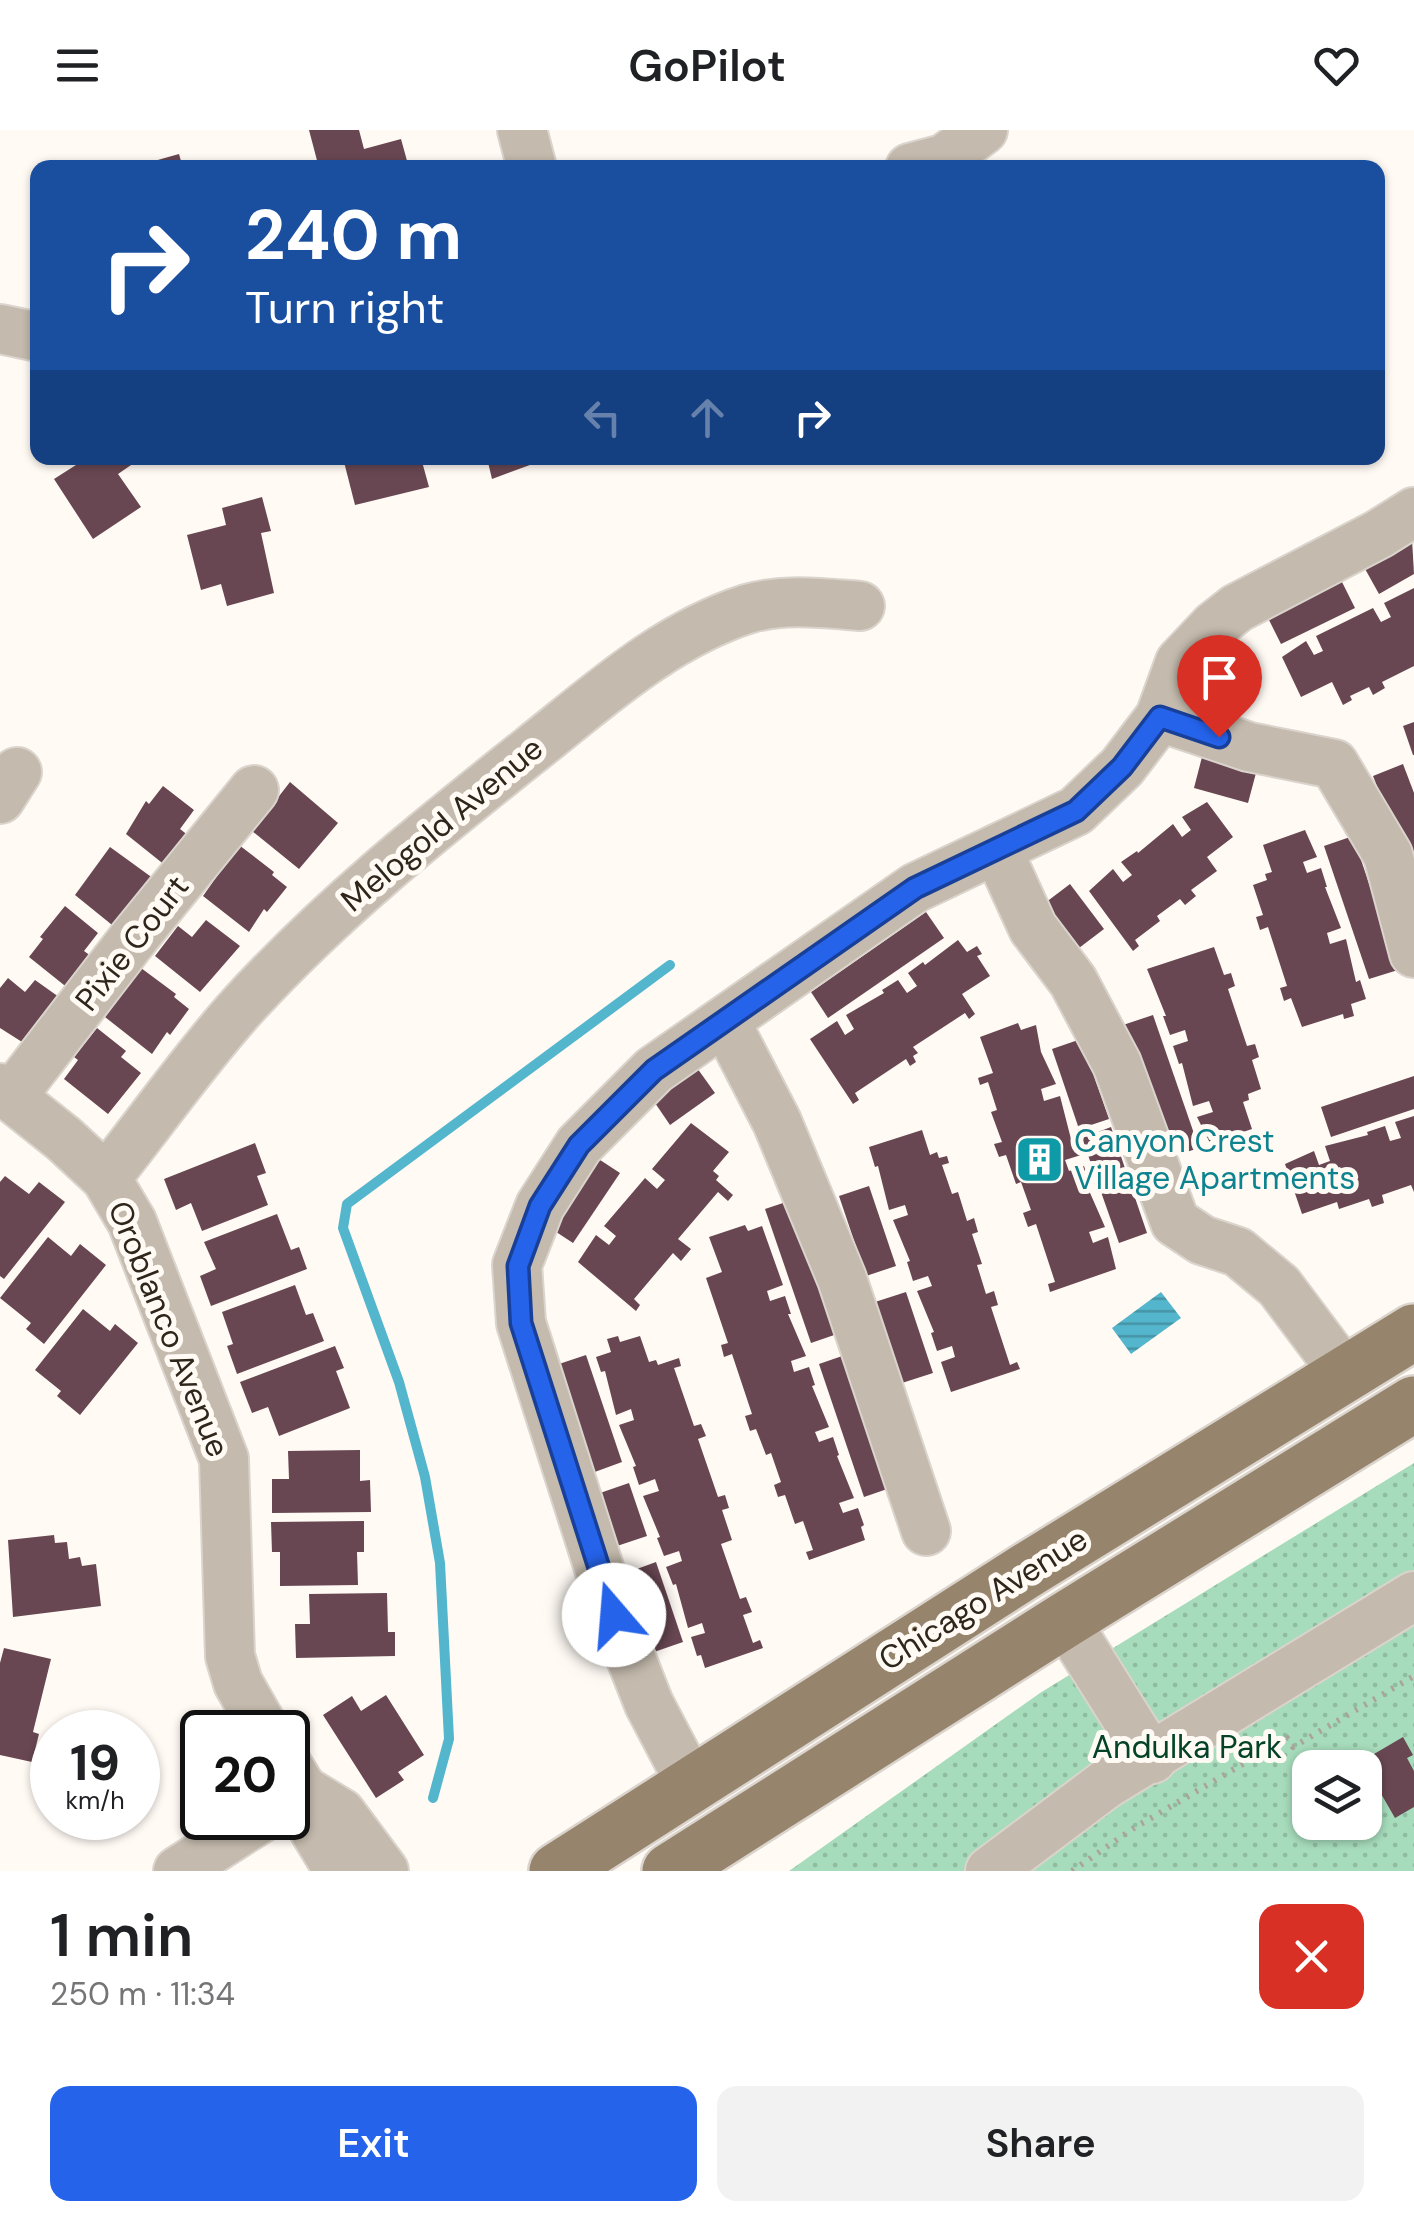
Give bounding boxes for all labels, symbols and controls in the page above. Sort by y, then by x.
text: GoPilot [628,36,786,95]
icon: menu [50,38,105,93]
icon: heart [1309,38,1364,93]
text: 240 m [245,190,462,281]
icon: right [80,200,210,330]
text: Turn right [245,278,444,337]
icon: left [575,390,630,445]
icon: ahead [680,390,735,445]
icon: right [785,390,840,445]
pin [1177,635,1262,738]
icon: arrive [1192,650,1247,705]
street label: Melogold Avenue [332,727,552,921]
street label: Pixie Court [66,867,198,1019]
place label: Canyon Crest Village Apartments [1074,1120,1355,1199]
building icon: Canyon Crest Village Apartments [1013,1133,1065,1185]
street label: Oroblanco Avenue [98,1195,240,1463]
street label: Chicago Avenue [871,1518,1095,1680]
position arrow [562,1563,666,1667]
speed limit sign: 20 [180,1710,310,1840]
park label: Andulka Park [1092,1726,1282,1768]
text: 19 [70,1730,120,1796]
map controls [1292,1750,1382,1840]
button: layers [1292,1750,1382,1840]
text: km/h [65,1784,125,1817]
text: 1 min [50,1896,193,1975]
button: close [1259,1904,1364,2009]
text: 250 m · 11:34 [50,1973,235,2015]
button: Exit [50,2086,697,2201]
button: Share [717,2086,1364,2201]

